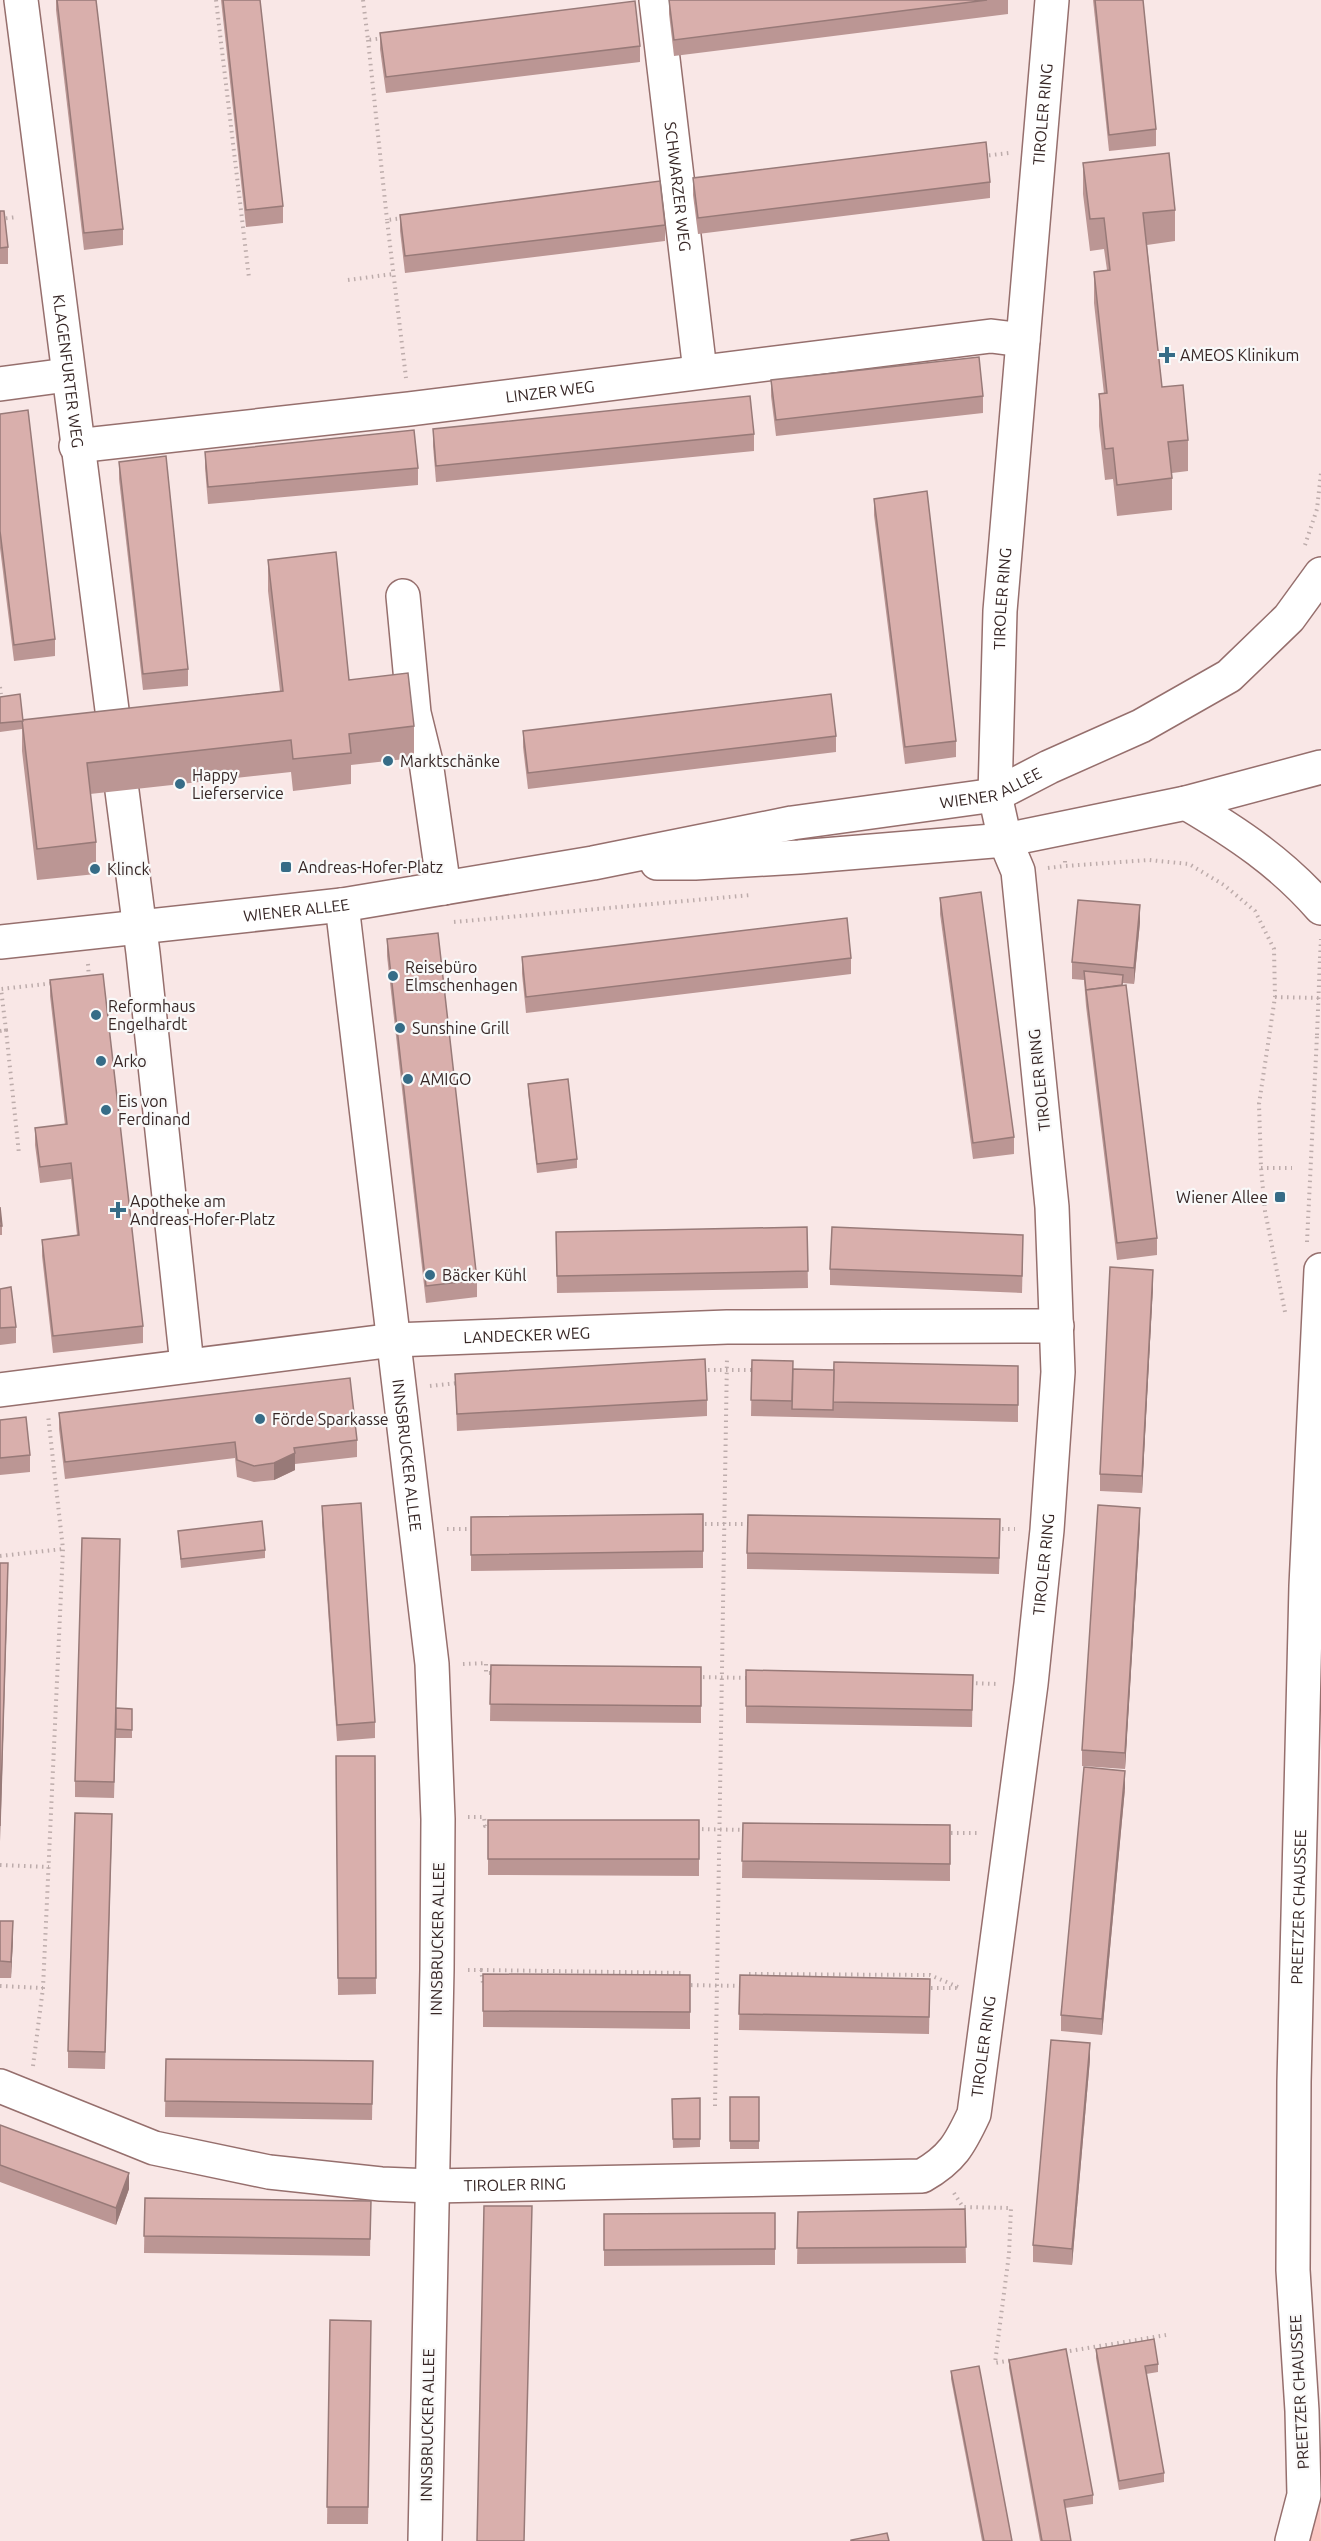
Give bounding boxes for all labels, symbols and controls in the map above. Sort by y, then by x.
street label: TIROLER RING [1029,63,1056,166]
street label: SCHWARZER WEG [662,121,695,253]
street label: KLAGENFURTER WEG [50,293,87,449]
marker: AMEOS Klinikum [1158,346,1176,364]
place label: AMEOS Klinikum [1180,346,1299,364]
street label: LINZER WEG [504,377,595,406]
street label: TIROLER RING [990,547,1014,650]
place label: Marktschänke [400,752,500,770]
marker: Marktschänke [381,754,395,768]
street label: WIENER ALLEE [939,764,1044,812]
place label: Happy Lieferservice [192,766,284,802]
marker: Happy Lieferservice [173,777,187,791]
place label: Andreas-Hofer-Platz [298,858,443,876]
place label: Klinck [107,860,149,878]
marker: Andreas-Hofer-Platz [279,860,293,874]
marker: Klinck [88,862,102,876]
street label: WIENER ALLEE [242,895,351,925]
place label: Reisebüro Elmschenhagen [405,958,518,994]
marker: Reisebüro Elmschenhagen [386,969,400,983]
place label: Reformhaus Engelhardt [108,997,196,1033]
marker: Reformhaus Engelhardt [89,1008,103,1022]
place label: Sunshine Grill [412,1019,509,1037]
marker: Sunshine Grill [393,1021,407,1035]
street label: TIROLER RING [1025,1028,1053,1132]
place label: Arko [113,1052,147,1070]
marker: Arko [94,1054,108,1068]
place label: AMIGO [420,1070,471,1088]
marker: AMIGO [401,1072,415,1086]
place label: Eis von Ferdinand [118,1092,190,1128]
marker: Eis von Ferdinand [99,1103,113,1117]
place label: Wiener Allee [1176,1188,1268,1206]
marker: Wiener Allee [1273,1190,1287,1204]
place label: Apotheke am Andreas-Hofer-Platz [130,1192,275,1228]
marker: Apotheke am Andreas-Hofer-Platz [111,1203,125,1217]
place label: Bäcker Kühl [442,1266,526,1284]
marker: Bäcker Kühl [423,1268,437,1282]
street label: LANDECKER WEG [463,1323,590,1346]
street label: INNSBRUCKER ALLEE [389,1378,425,1532]
place label: Förde Sparkasse [272,1410,389,1428]
marker: Förde Sparkasse [253,1412,267,1426]
street label: TIROLER RING [1029,1513,1057,1616]
street label: PREETZER CHAUSSEE [1287,1829,1309,1985]
street label: INNSBRUCKER ALLEE [427,1862,447,2016]
street label: TIROLER RING [967,1995,999,2098]
street label: TIROLER RING [463,2174,566,2194]
street label: PREETZER CHAUSSEE [1286,2314,1312,2470]
street label: INNSBRUCKER ALLEE [417,2348,437,2502]

